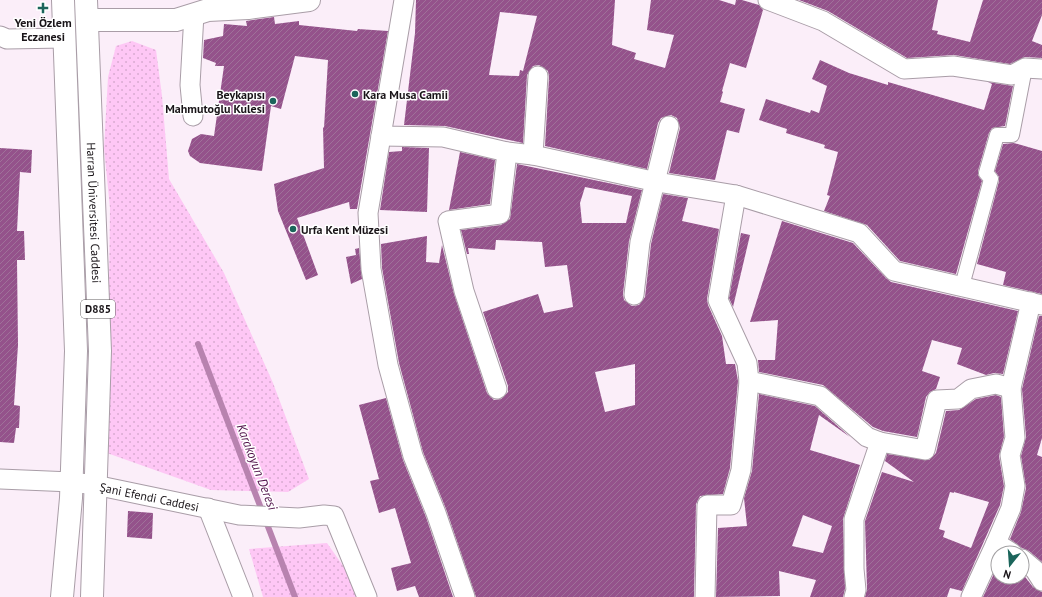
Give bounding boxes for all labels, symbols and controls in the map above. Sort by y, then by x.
marker: Yeni Özlem Eczanesi [38,3,48,13]
place label: Yeni Özlem Eczanesi [13,15,72,44]
place label: Beykapısı Mahmutoğlu Kulesi [165,87,265,116]
place label: Kara Musa Camii [363,87,448,102]
marker: Kara Musa Camii [350,89,360,99]
marker: Beykapısı Mahmutoğlu Kulesi [268,96,278,106]
street label: Harran Üniversitesi Caddesi [84,142,105,284]
place label: Urfa Kent Müzesi [301,222,388,237]
marker: Urfa Kent Müzesi [288,224,298,234]
road number: D885 [81,300,115,318]
water label: Karakoyun Deresi [233,421,282,513]
street label: Şani Efendi Caddesi [99,479,201,514]
north arrow [990,545,1030,585]
text: N [1002,567,1013,582]

